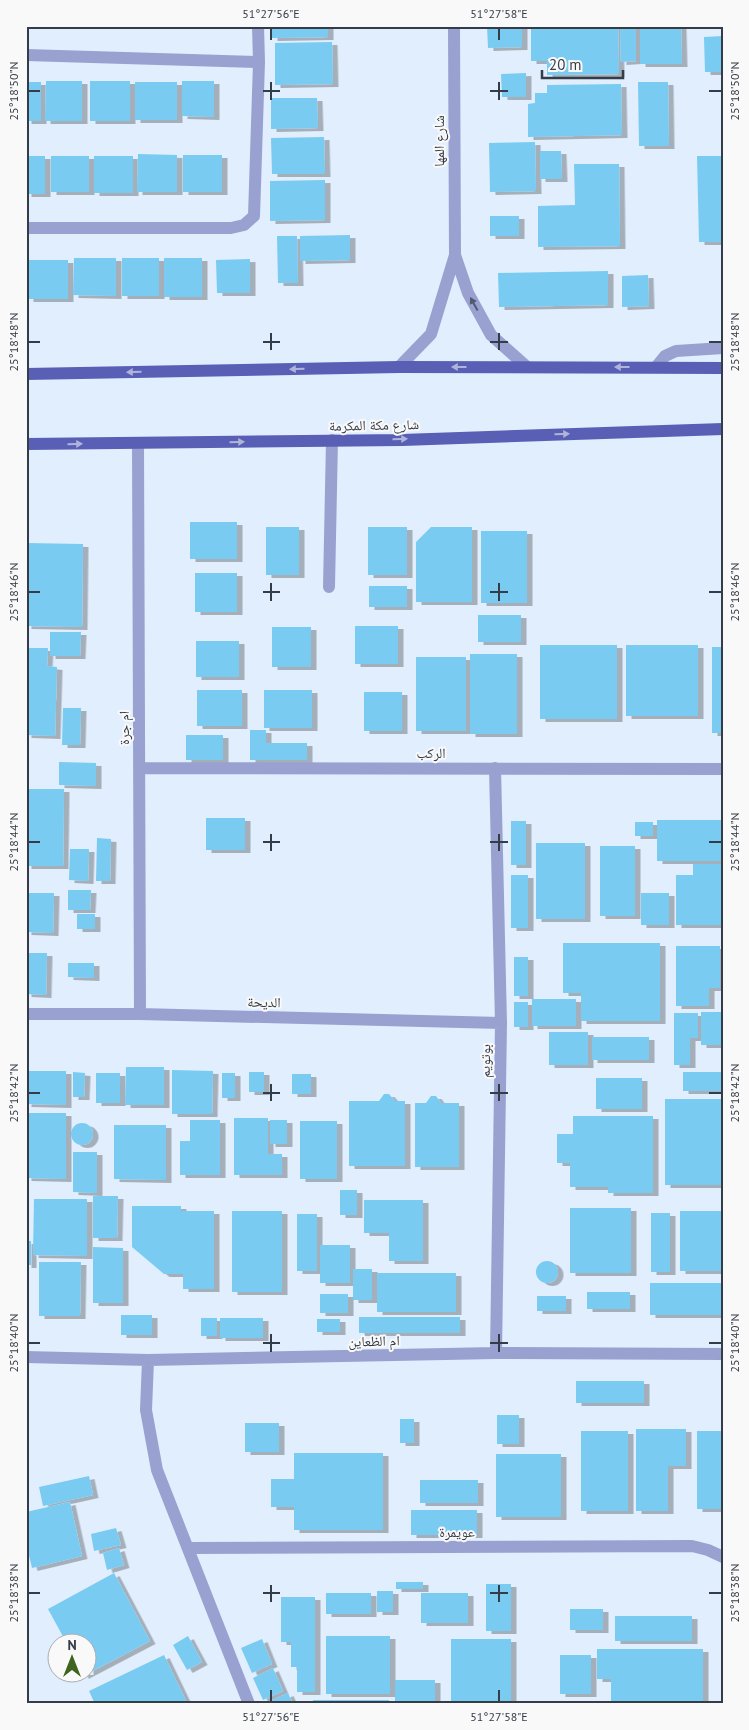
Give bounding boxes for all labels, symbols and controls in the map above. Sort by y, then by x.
text: 51°27'56"E [242,6,300,21]
text: 51°27'58"E [470,6,528,21]
scale bar [542,48,623,80]
text: 20 m [549,55,582,74]
text: 25°18'50"N [6,61,21,121]
text: 25°18'50"N [727,61,742,121]
street label: شارع المها [430,115,449,167]
one-way arrow [470,297,478,312]
text: 25°18'48"N [6,312,21,372]
text: 25°18'48"N [727,312,742,372]
one-way arrow [451,363,467,371]
one-way arrow [613,363,629,371]
one-way arrow [288,365,304,373]
one-way arrow [126,368,142,376]
street label: شارع مكة المكرمة [329,415,419,436]
one-way arrow [555,430,571,438]
one-way arrow [392,435,408,443]
one-way arrow [230,437,246,445]
one-way arrow [67,440,83,448]
text: 25°18'46"N [6,562,21,622]
text: 25°18'46"N [727,562,742,622]
street label: ام جرة [115,711,134,745]
street label: الركب [416,744,446,762]
text: 25°18'44"N [6,812,21,872]
text: 25°18'44"N [727,812,742,872]
street label: الديحة [247,993,281,1011]
street label: بوتويم [476,1044,495,1078]
text: 25°18'42"N [6,1063,21,1123]
text: 25°18'42"N [727,1063,742,1123]
text: 25°18'40"N [6,1313,21,1373]
text: 25°18'40"N [727,1313,742,1373]
street label: ام الظعاين [348,1332,400,1351]
street label: عويمرة [439,1523,475,1541]
text: 25°18'38"N [6,1563,21,1623]
text: 25°18'38"N [727,1563,742,1623]
north arrow [48,1632,98,1682]
text: N [67,1636,77,1654]
text: 51°27'56"E [242,1709,300,1724]
text: 51°27'58"E [470,1709,528,1724]

